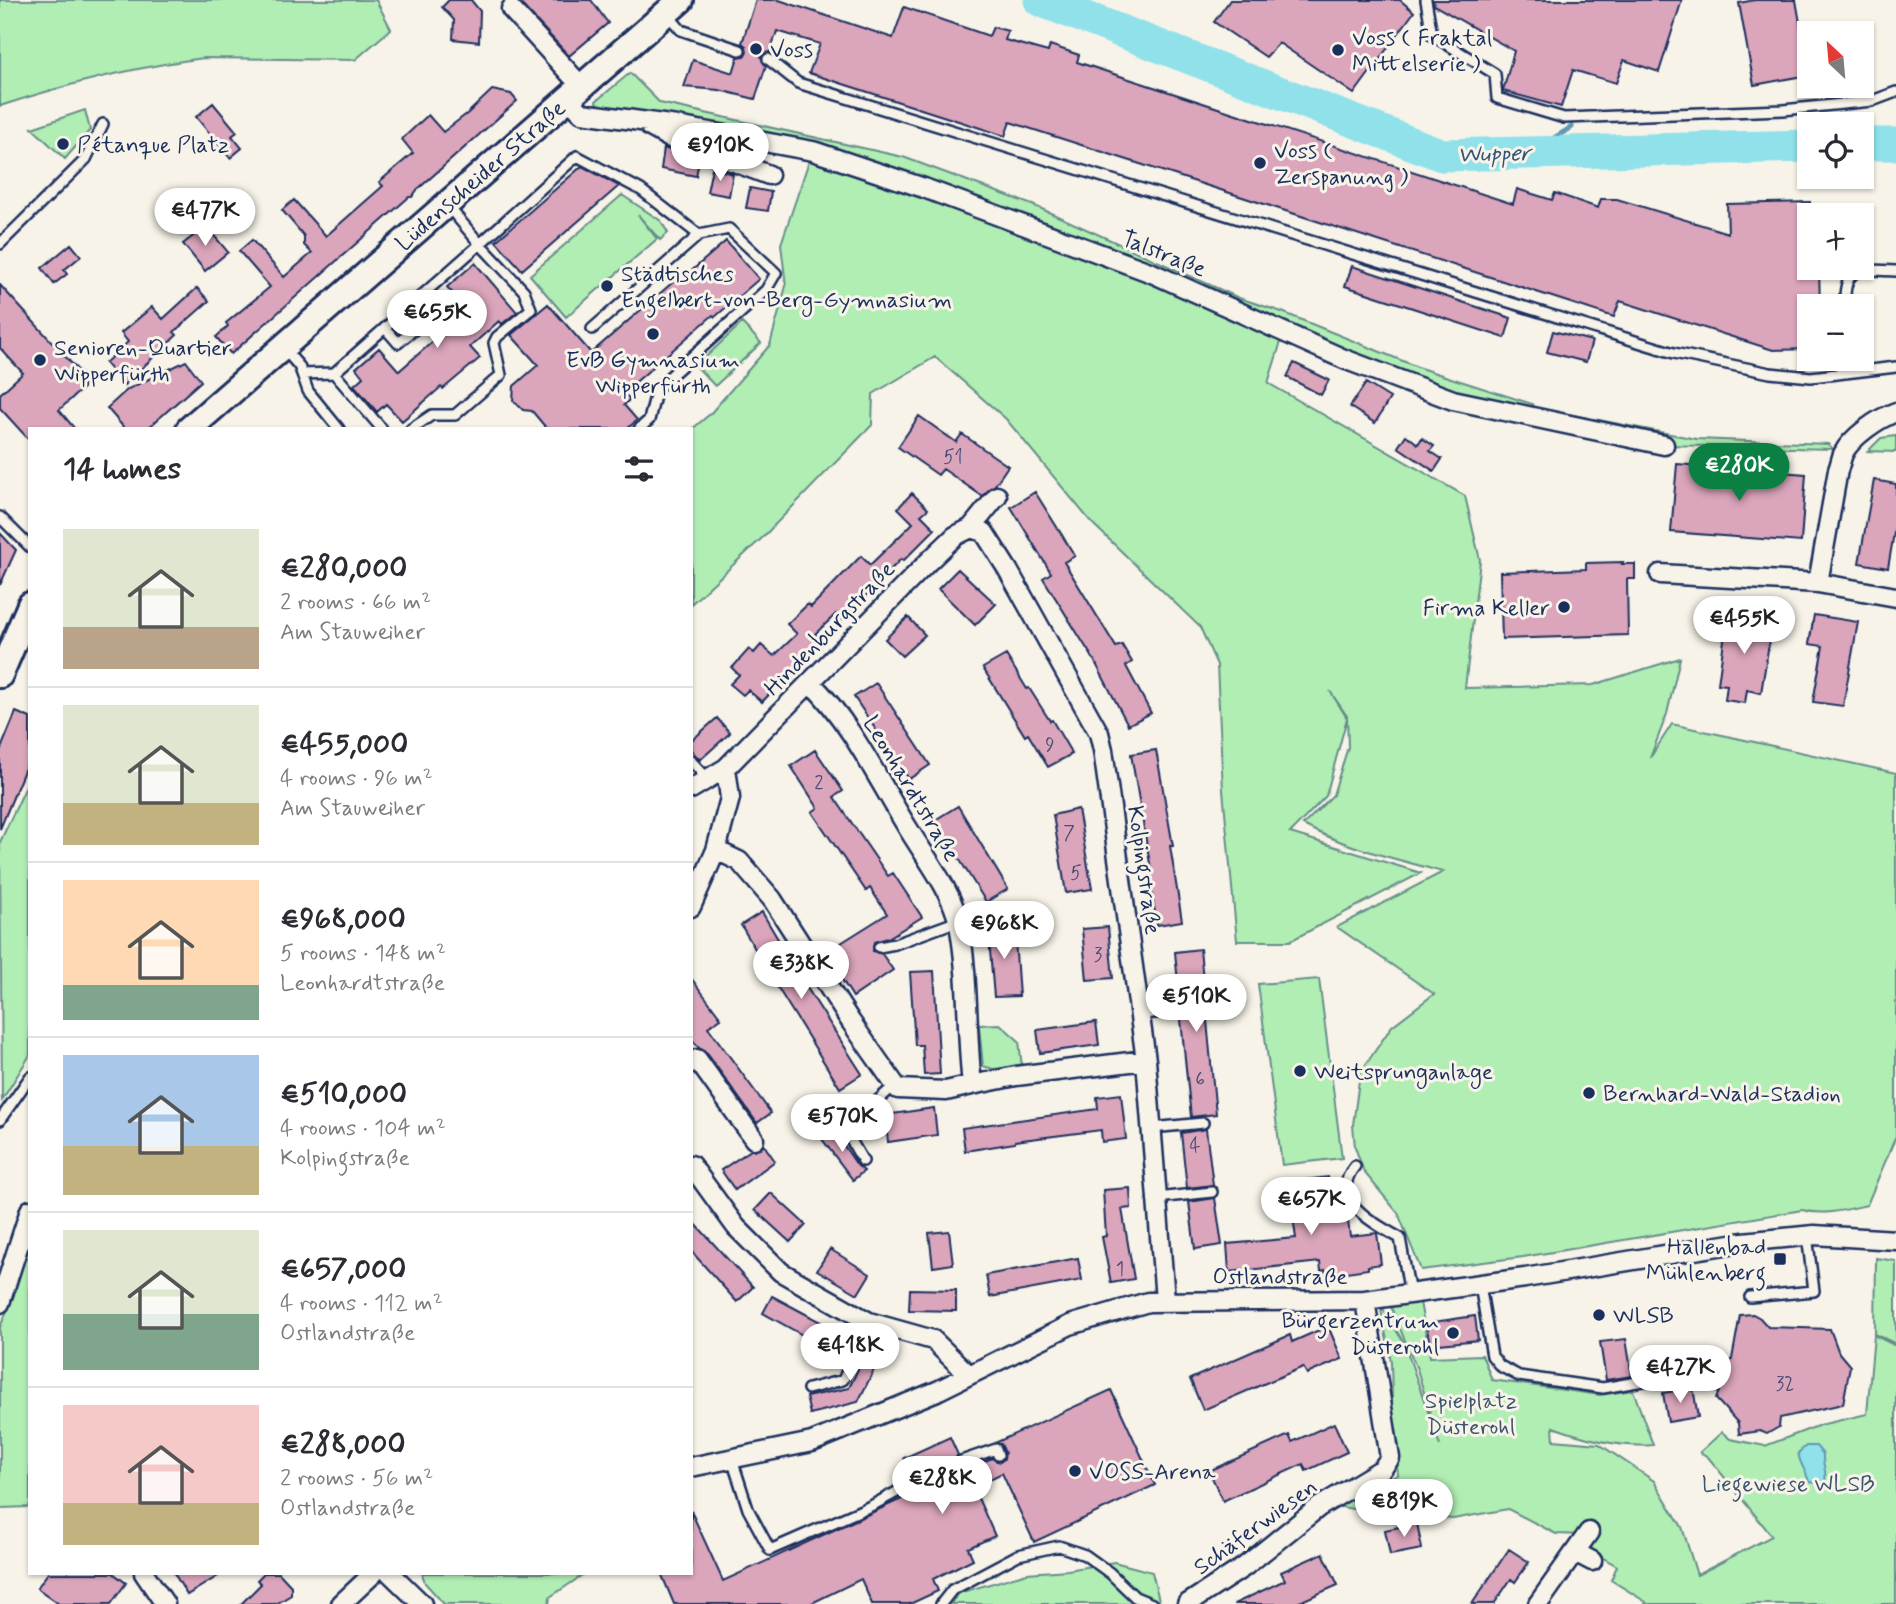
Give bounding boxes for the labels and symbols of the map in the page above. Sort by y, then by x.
north arrow [1797,21,1874,98]
place label: Voss ( Fraktal Mittelserie ) [1352,24,1492,80]
place label: Voss [770,36,813,66]
marker: Voss [748,41,764,57]
marker: Voss ( Fraktal Mittelserie ) [1330,42,1346,58]
street label: Lüdenscheider Straße [390,94,573,259]
pin: €910K [671,124,769,183]
place label: Pétanque Platz [77,131,229,161]
marker: Pétanque Platz [55,136,71,152]
place label: Voss ( Zerspanung ) [1274,137,1408,193]
water label: Wupper [1457,138,1534,171]
marker: Voss ( Zerspanung ) [1252,155,1268,171]
pin: €477K [156,188,254,248]
street label: Talstraße [1116,224,1210,285]
place label: Städtisches Engelbert-von-Berg-Gymnasium [621,260,952,318]
marker: Städtisches Engelbert-von-Berg-Gymnasium [599,278,615,294]
pin: €655K [388,290,486,350]
marker: EvB Gymnasium Wipperfürth [645,326,661,342]
place label: Senioren-Quartier Wipperfürth [54,334,232,390]
place label: EvB Gymnasium Wipperfürth [566,346,740,402]
marker: Senioren-Quartier Wipperfürth [32,352,48,368]
pin: €280K [1690,444,1788,503]
house number: 51 [943,445,963,470]
street label: Hindenburgstraße [758,556,902,703]
place label: Firma Keller [1423,594,1550,624]
pin: €455K [1695,596,1793,656]
marker: Firma Keller [1556,599,1572,615]
street label: Leonhardtstraße [855,711,966,867]
house number: 9 [1045,733,1055,758]
house number: 2 [814,771,824,796]
street label: Kolpingstraße [1117,804,1167,937]
house number: 7 [1063,821,1075,846]
house number: 5 [1070,861,1082,886]
pin: €968K [955,902,1053,961]
pin: €338K [752,942,850,1001]
house number: 3 [1094,943,1103,968]
pin: €510K [1147,974,1245,1034]
place label: Weitsprunganlage [1314,1058,1493,1090]
marker: Weitsprunganlage [1292,1063,1308,1079]
house number: 6 [1195,1067,1205,1092]
place label: Bernhard-Wald-Stadion [1603,1080,1841,1110]
marker: Bernhard-Wald-Stadion [1581,1085,1597,1101]
pin: €570K [793,1094,891,1154]
house number: 4 [1189,1134,1201,1159]
pin: €657K [1262,1178,1360,1237]
place label: Hallenbad Mühlenberg [1646,1233,1766,1291]
marker: Hallenbad Mühlenberg [1772,1251,1788,1267]
house number: 1 [1116,1257,1124,1282]
street label: Ostlandstraße [1212,1263,1348,1293]
place label: WLSB [1613,1302,1674,1332]
place label: Bürgerzentrum Düsterohl [1281,1307,1439,1363]
marker: WLSB [1591,1307,1607,1323]
pin: €418K [801,1324,899,1383]
marker: Bürgerzentrum Düsterohl [1445,1325,1461,1341]
pin: €427K [1631,1346,1729,1405]
house number: 32 [1776,1372,1794,1397]
park label: Spielplatz Düsterohl [1425,1387,1517,1443]
pin: €288K [893,1456,991,1516]
place label: VOSS-Arena [1089,1458,1216,1488]
marker: VOSS-Arena [1067,1463,1083,1479]
park label: Liegewiese WLSB [1702,1470,1874,1502]
street label: Schäferwiesen [1188,1473,1324,1583]
pin: €819K [1355,1480,1453,1539]

